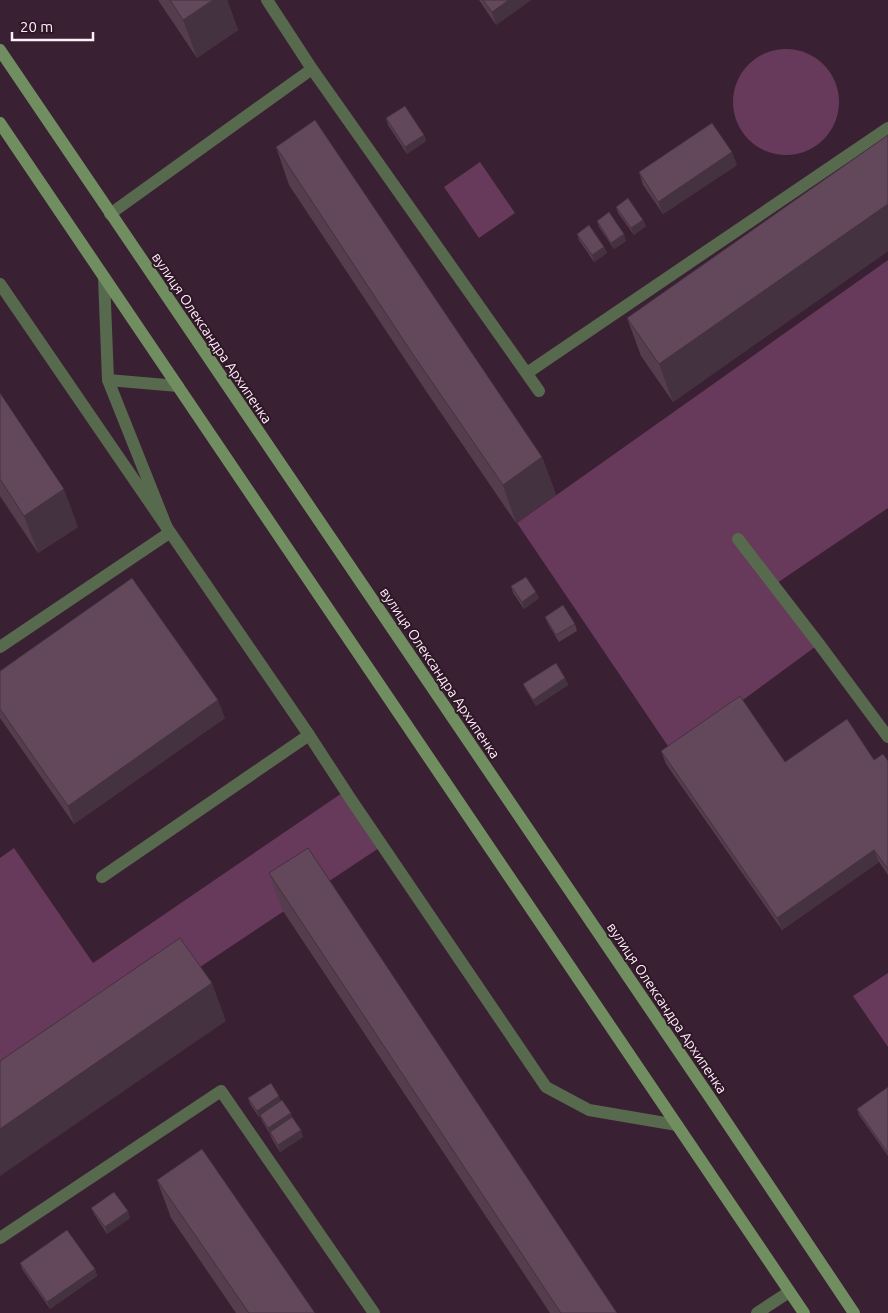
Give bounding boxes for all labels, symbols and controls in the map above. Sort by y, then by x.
scale bar [12,10,94,42]
text: 20 m [20,18,53,35]
street label: вулиця Олександра Архипенка [149,249,275,427]
street label: вулиця Олександра Архипенка [377,584,503,762]
street label: вулиця Олександра Архипенка [604,919,730,1097]

